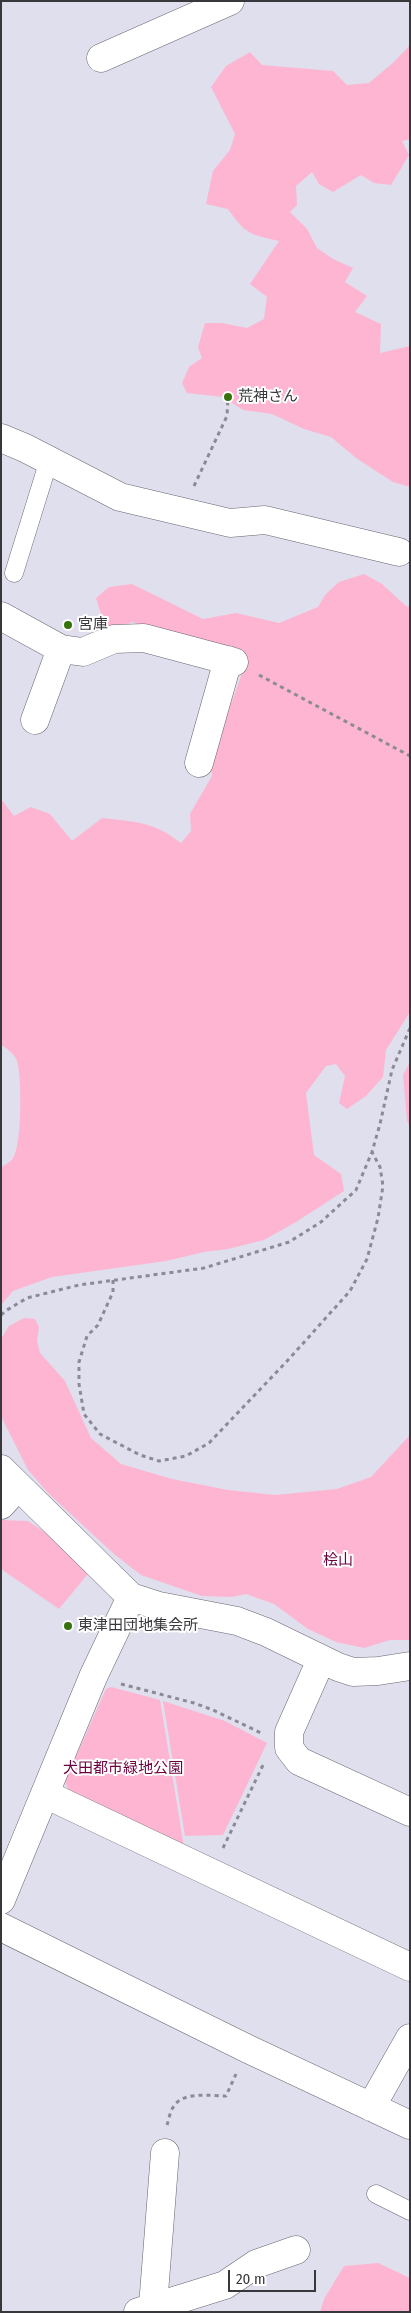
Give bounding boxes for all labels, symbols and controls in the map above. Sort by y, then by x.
place label: 荒神さん [238,388,298,406]
marker: 荒神さん [222,391,234,403]
place label: 宮庫 [78,616,108,634]
marker: 宮庫 [62,619,74,631]
park label: 桧山 [323,1552,353,1570]
place label: 東津田団地集会所 [78,1617,198,1635]
marker: 東津田団地集会所 [62,1620,74,1632]
park label: 犬田都市緑地公園 [63,1760,183,1778]
scale bar [231,2260,318,2292]
text: 20 m [236,2270,266,2288]

